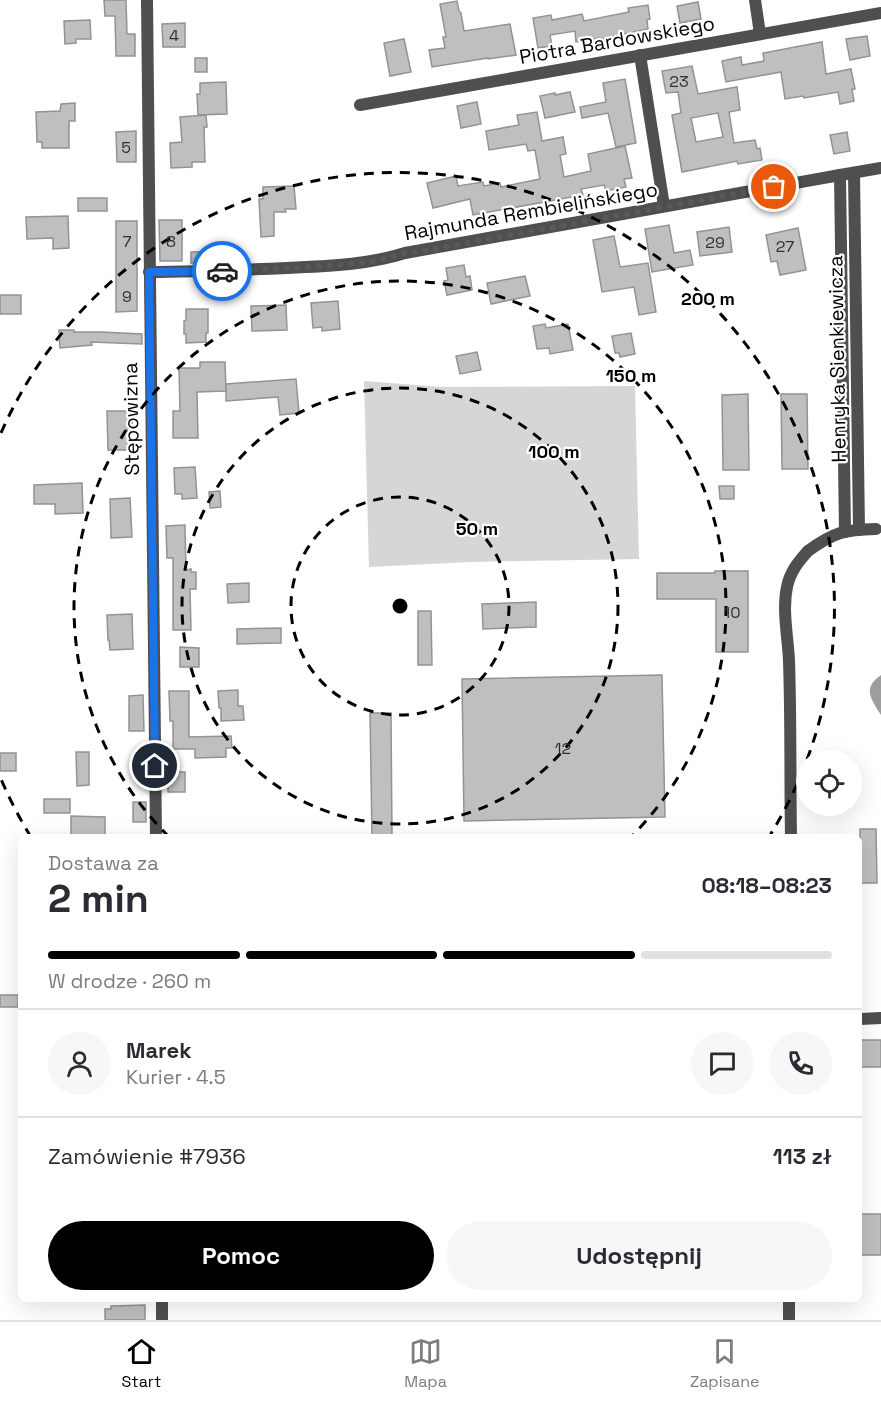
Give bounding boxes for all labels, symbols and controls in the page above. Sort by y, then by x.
street label: Piotra Bardowskiego [517,10,717,70]
house number: 4 [169,25,179,46]
house number: 23 [669,71,689,92]
house number: 5 [121,137,131,158]
pin [748,161,799,212]
icon: bag [757,170,790,203]
street label: Rajmunda Rembielińskiego [402,176,660,246]
house number: 7 [122,231,132,252]
house number: 8 [166,231,176,252]
house number: 29 [705,232,725,253]
house number: 27 [776,236,794,257]
courier [192,241,252,301]
icon: car [206,255,239,288]
street label: Henryka Sienkiewicza [822,255,852,463]
house number: 9 [122,286,132,307]
text: 200 m [681,287,735,310]
street label: Stępowizna [117,362,145,476]
text: 150 m [606,364,656,387]
text: 100 m [528,440,580,463]
text: 50 m [456,517,498,540]
centre of rings [390,596,410,616]
house number: 10 [724,602,740,623]
house number: 12 [555,738,571,759]
pin [129,740,180,791]
icon: home [138,749,171,782]
map controls [796,750,862,816]
button: locate [796,750,862,816]
text: Dostawa za [48,850,159,876]
text: 08:18–08:23 [702,871,832,899]
text: 2 min [48,874,149,923]
text: W drodze · 260 m [48,968,211,994]
button: person [48,1032,111,1095]
button: chat [691,1032,754,1095]
button: phone [769,1032,832,1095]
text: Marek [126,1036,192,1064]
text: Kurier · 4.5 [126,1064,226,1090]
text: Zamówienie #7936 [48,1142,246,1170]
text: 113 zł [773,1142,832,1170]
button: Pomoc [48,1221,434,1290]
button: Udostępnij [446,1221,832,1290]
tab: Start [122,1335,161,1392]
tab: Mapa [404,1335,447,1392]
tab: Zapisane [690,1335,759,1392]

